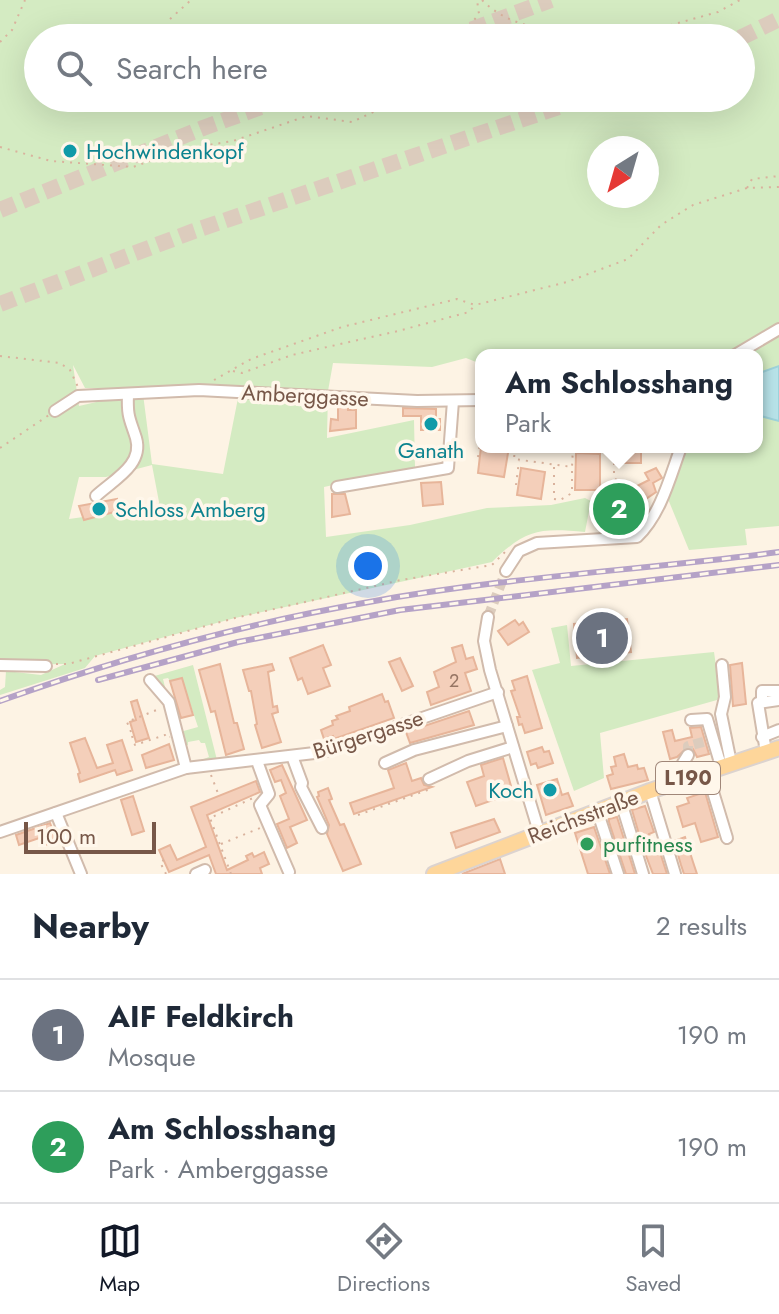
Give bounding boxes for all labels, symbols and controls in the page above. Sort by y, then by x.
search box [24,24,755,112]
icon: search [52,46,96,90]
text: Search here [116,47,268,90]
place label: Hochwindenkopf [86,135,244,167]
north arrow [587,136,659,208]
marker: Hochwindenkopf [61,142,79,160]
popup [475,349,763,453]
text: Am Schlosshang [505,361,733,404]
street label: Amberggasse [240,376,370,414]
text: Park [505,404,551,442]
marker: Ganath [422,415,440,433]
place label: Ganath [398,434,464,466]
pin: 2 [593,479,645,539]
place label: Schloss Amberg [115,493,266,525]
marker: Schloss Amberg [90,500,108,518]
your location [348,546,388,586]
pin: 1 [576,608,628,668]
house number: 2 [449,668,459,694]
street label: Bürgergasse [309,701,427,767]
road number: L190 [656,762,720,794]
place label: Koch [488,774,534,806]
street label: Reichsstraße [523,780,643,852]
marker: Koch [541,781,559,799]
scale bar [24,818,156,854]
text: 100 m [36,820,96,852]
place label: purfitness [603,828,693,860]
marker: purfitness [578,835,596,853]
text: Nearby [32,902,149,951]
text: 2 results [656,907,747,945]
text: AIF Feldkirch [108,995,294,1038]
text: 1 [51,1016,65,1054]
text: 190 m [677,1016,747,1054]
text: Mosque [108,1038,196,1076]
text: Am Schlosshang [108,1107,336,1150]
text: 2 [49,1128,67,1166]
text: 190 m [677,1128,747,1166]
text: Park · Amberggasse [108,1150,328,1188]
tab: Map [98,1219,142,1299]
tab: Directions [337,1219,430,1299]
tab: Saved [626,1219,681,1299]

